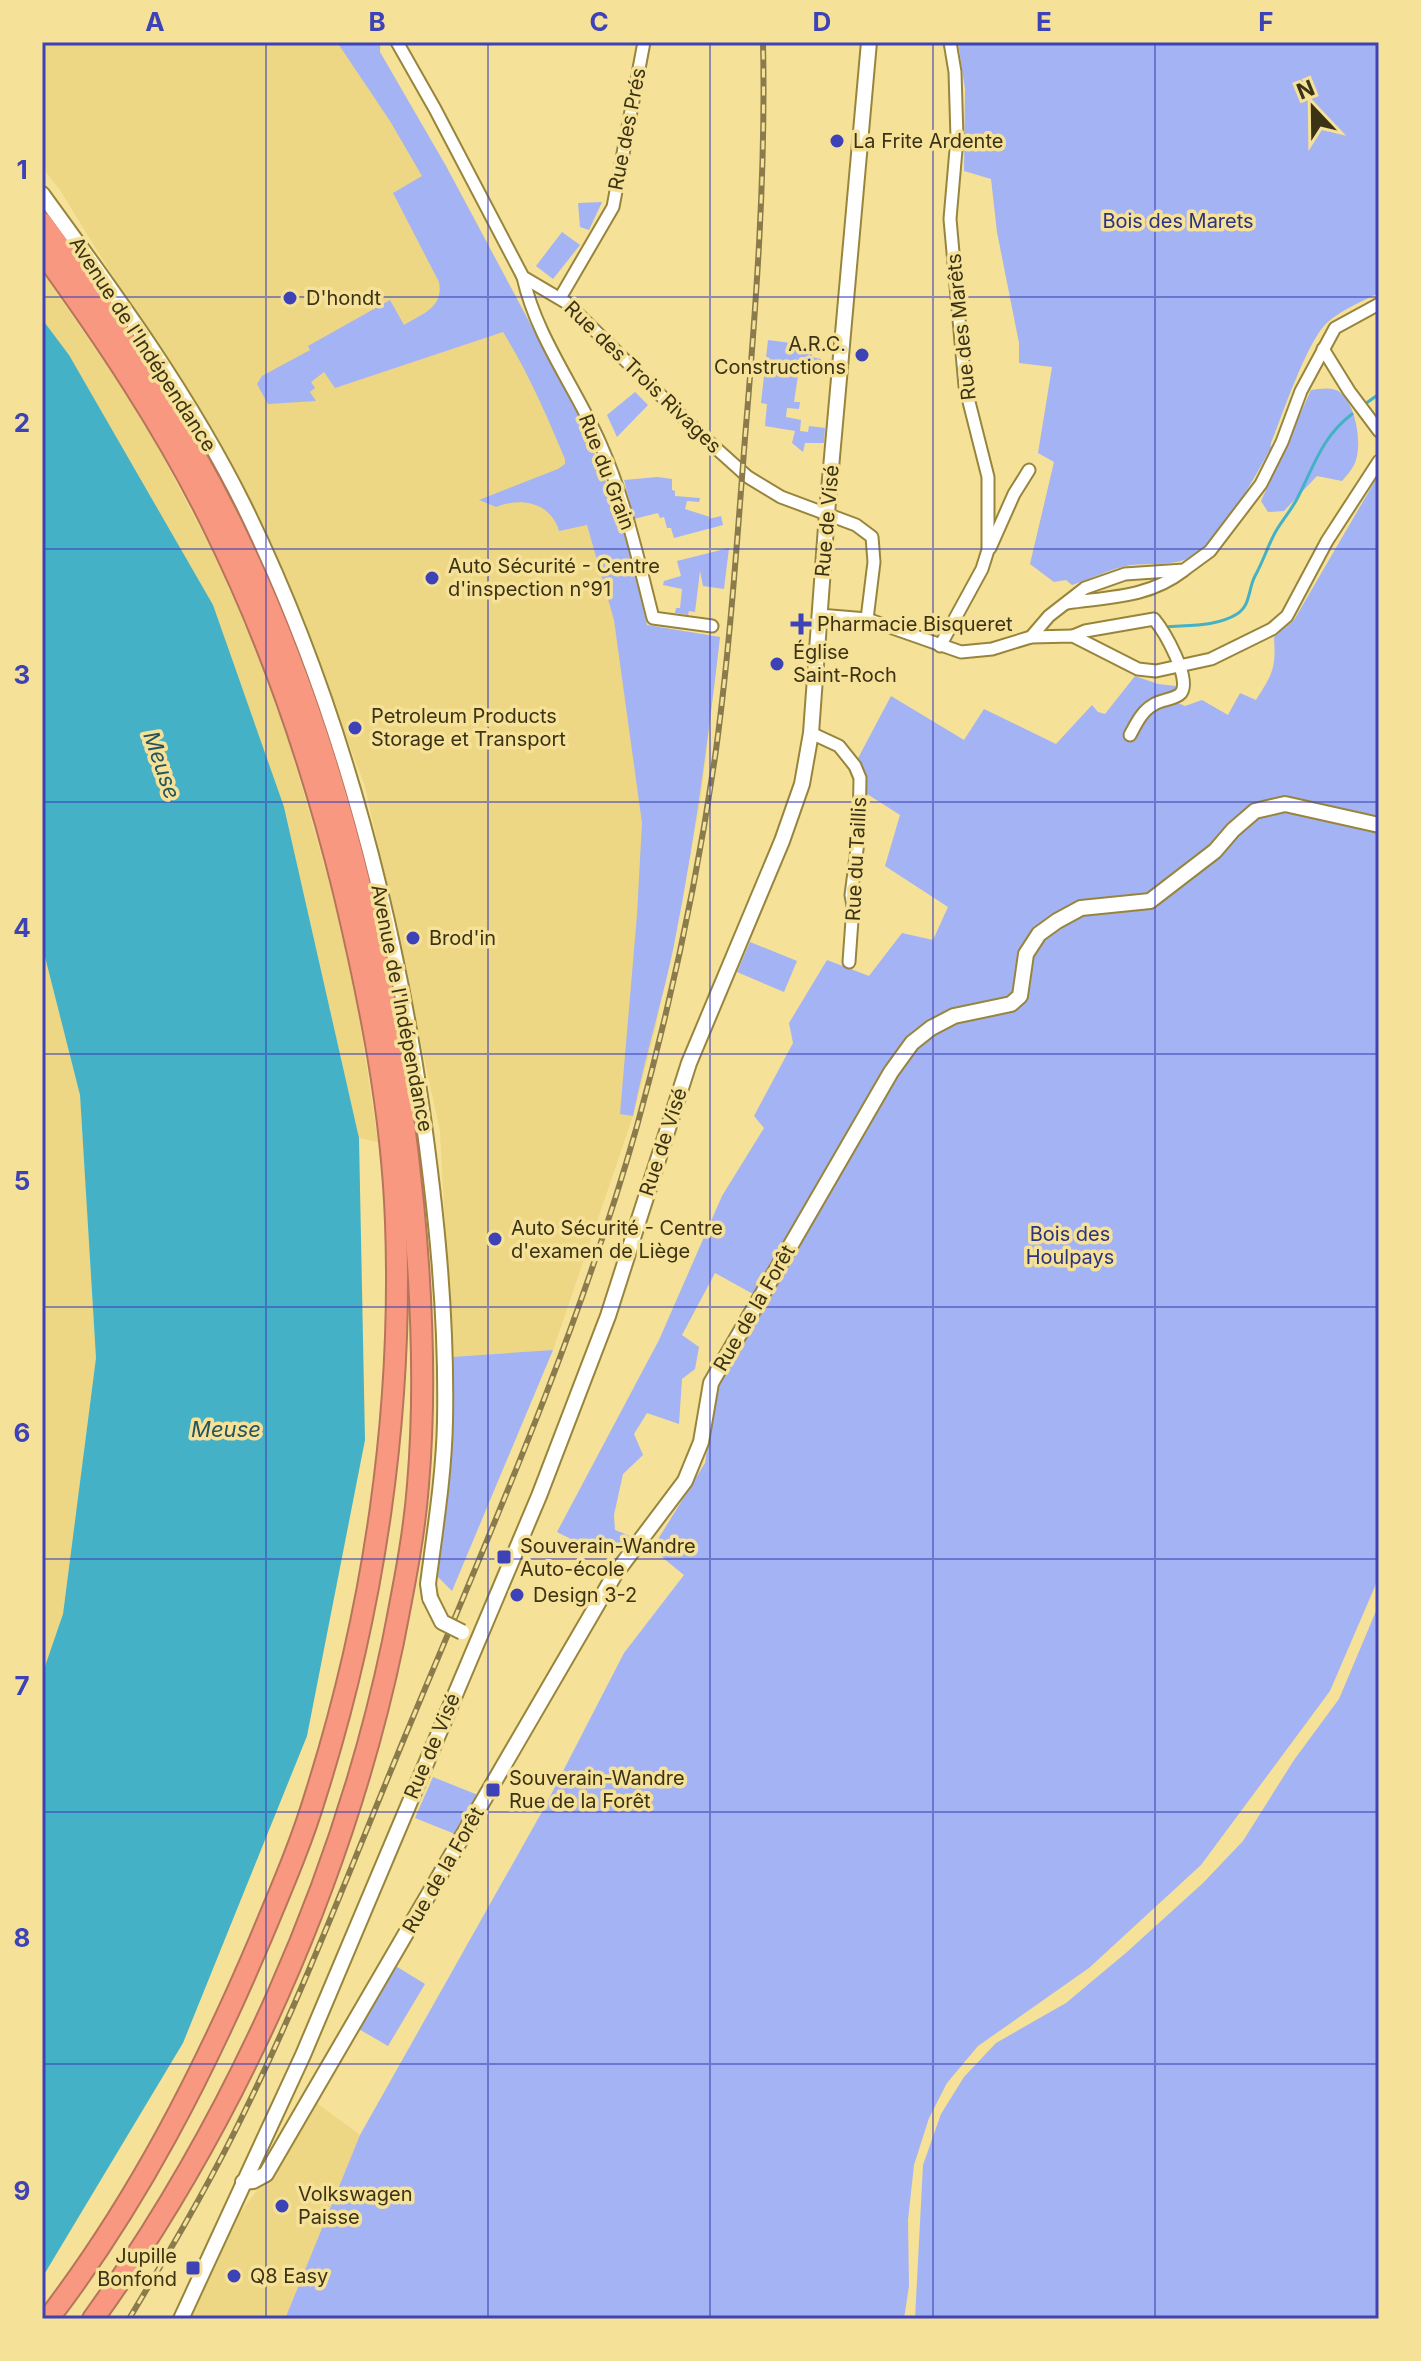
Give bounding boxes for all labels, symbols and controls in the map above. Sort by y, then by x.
text: A [145,6,165,37]
text: B [368,6,386,37]
text: C [589,6,609,37]
text: D [813,6,831,37]
text: E [1036,6,1052,37]
text: F [1258,6,1274,37]
street label: Rue des Prés [603,66,651,192]
north arrow [1273,68,1353,148]
text: N [1293,74,1318,105]
place label: La Frite Ardente [853,129,1003,153]
marker: La Frite Ardente [828,132,846,150]
text: 1 [16,154,28,185]
park label: Bois des Marets [1102,209,1254,233]
street label: Avenue de l'Indépendance [64,232,222,456]
street label: Rue des Marêts [941,253,981,401]
place label: D'hondt [306,286,382,310]
marker: D'hondt [281,289,299,307]
street label: Rue des Trois Rivages [560,296,726,458]
place label: A.R.C. Constructions [714,332,846,379]
marker: A.R.C. Constructions [853,346,871,364]
text: 2 [14,407,30,438]
street label: Rue du Grain [574,411,640,533]
street label: Rue de Visé [810,464,844,578]
place label: Auto Sécurité - Centre d'inspection n°91 [448,554,660,601]
marker: Auto Sécurité - Centre d'inspection n°91 [423,569,441,587]
place label: Pharmacie Bisqueret [817,612,1013,636]
marker: Pharmacie Bisqueret [792,615,810,633]
place label: Église Saint-Roch [793,639,897,687]
marker: Église Saint-Roch [768,655,786,673]
text: 3 [14,659,30,690]
place label: Petroleum Products Storage et Transport [371,704,566,751]
marker: Petroleum Products Storage et Transport [346,719,364,737]
water label: Meuse [138,728,186,802]
street label: Rue du Taillis [841,796,871,922]
street label: Avenue de l'Indépendance [366,882,438,1134]
text: 4 [13,912,31,943]
place label: Brod'in [429,926,496,950]
marker: Brod'in [404,929,422,947]
street label: Rue de Visé [634,1085,692,1199]
text: 5 [14,1165,30,1196]
place label: Auto Sécurité - Centre d'examen de Liège [511,1216,723,1263]
park label: Bois des Houlpays [1026,1222,1114,1269]
marker: Auto Sécurité - Centre d'examen de Liège [486,1230,504,1248]
street label: Rue de la Forêt [708,1240,800,1375]
water label: Meuse [191,1416,261,1442]
text: 6 [14,1417,30,1448]
place label: Souverain-Wandre Auto-école [520,1534,696,1581]
marker: Souverain-Wandre Auto-école [495,1548,513,1566]
place label: Design 3-2 [533,1583,637,1607]
marker: Design 3-2 [508,1586,526,1604]
text: 7 [14,1670,30,1701]
street label: Rue de Visé [399,1690,465,1802]
place label: Souverain-Wandre Rue de la Forêt [509,1766,685,1813]
marker: Souverain-Wandre Rue de la Forêt [484,1781,502,1799]
street label: Rue de la Forêt [397,1802,489,1937]
text: 8 [14,1922,30,1953]
text: 9 [14,2175,30,2206]
place label: Volkswagen Paisse [298,2182,413,2229]
marker: Volkswagen Paisse [273,2197,291,2215]
place label: Jupille Bonfond [97,2244,177,2291]
marker: Jupille Bonfond [184,2259,202,2277]
place label: Q8 Easy [250,2264,328,2288]
marker: Q8 Easy [225,2267,243,2285]

